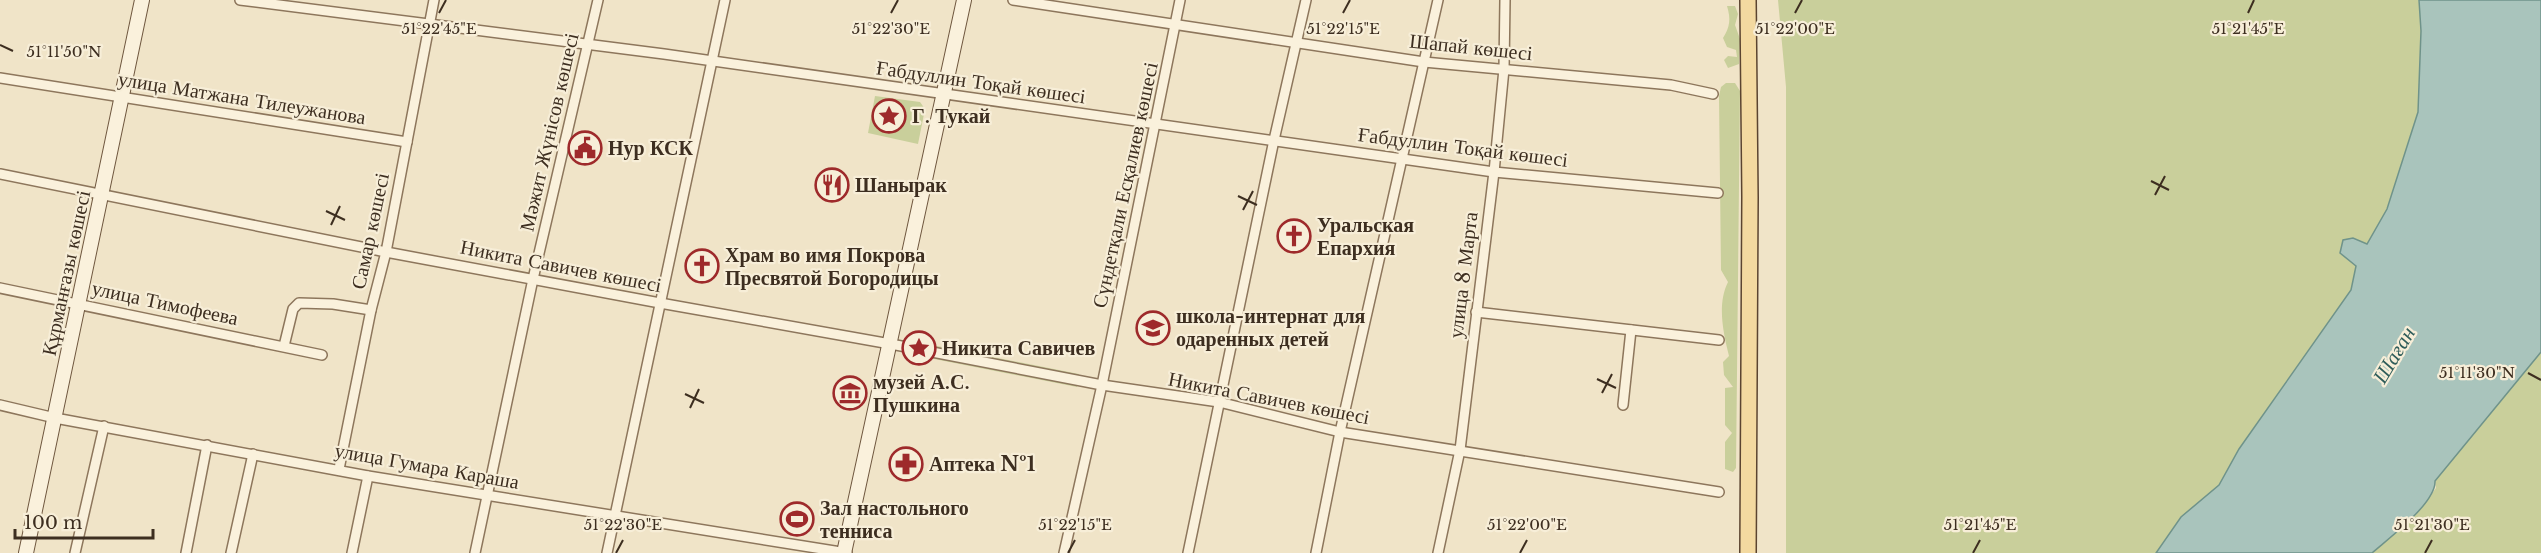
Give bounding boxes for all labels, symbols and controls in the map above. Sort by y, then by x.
text: 51°22'45"E [401,19,477,38]
text: 51°22'30"E [852,19,930,38]
text: 51°22'15"E [1306,19,1380,38]
text: 51°22'00"E [1755,19,1835,38]
text: 51°21'45"E [2212,19,2284,38]
street label: Шапай көшесі [1408,29,1534,65]
street label: Мәжит Жүнісов көшесі [514,30,584,234]
text: 51°11'50"N [27,42,101,61]
street label: Ғабдуллин Тоқай көшесі [875,55,1088,109]
street label: Сүндетқали Есқалиев көшесі [1087,60,1163,310]
street label: улица Матжана Тилеужанова [117,67,368,129]
place icon: Г. Тукай [871,98,907,134]
place label: Г. Тукай [912,104,990,128]
street label: Ғабдуллин Тоқай көшесі [1357,122,1570,172]
public building icon: Нур КСК [567,130,603,166]
place label: Нур КСК [608,136,693,160]
restaurant icon: Шанырак [814,167,850,203]
street label: Самар көшесі [346,170,394,291]
place label: Шанырак [855,173,947,197]
street label: Құрманғазы көшесі [37,188,95,358]
street label: улица 8 Марта [1443,210,1483,340]
place label: Уральская Епархия [1317,213,1414,260]
church icon: Уральская Епархия [1276,218,1312,254]
street label: Никита Савичев көшесі [458,235,664,297]
place label: Храм во имя Покрова Пресвятой Богородицы [725,243,939,290]
church icon: Храм во имя Покрова Пресвятой Богородицы [684,248,720,284]
street label: улица Тимофеева [90,276,240,330]
place label: школа-интернат для одаренных детей [1176,304,1366,351]
school or university icon: школа-интернат для одаренных детей [1135,310,1171,346]
water label: Шаған [2367,322,2421,389]
place icon: Никита Савичев [901,330,937,366]
place label: Никита Савичев [942,336,1095,360]
text: 51°11'30"N [2439,363,2515,382]
street label: Никита Савичев көшесі [1166,367,1372,429]
place label: музей А.С. Пушкина [873,370,970,417]
museum icon: музей А.С. Пушкина [832,375,868,411]
street label: улица Гумара Караша [333,438,521,494]
pharmacy icon: Аптека №1 [888,446,924,482]
place label: Аптека №1 [929,452,1036,476]
place label: Зал настольного тенниса [820,496,969,543]
sports icon: Зал настольного тенниса [779,501,815,537]
scale bar [15,502,153,540]
text: 100 m [24,512,82,534]
text: 51°22'30"E [584,515,662,534]
text: 51°22'15"E [1038,515,1112,534]
text: 51°22'00"E [1487,515,1567,534]
text: 51°21'45"E [1944,515,2016,534]
text: 51°21'30"E [2394,515,2470,534]

